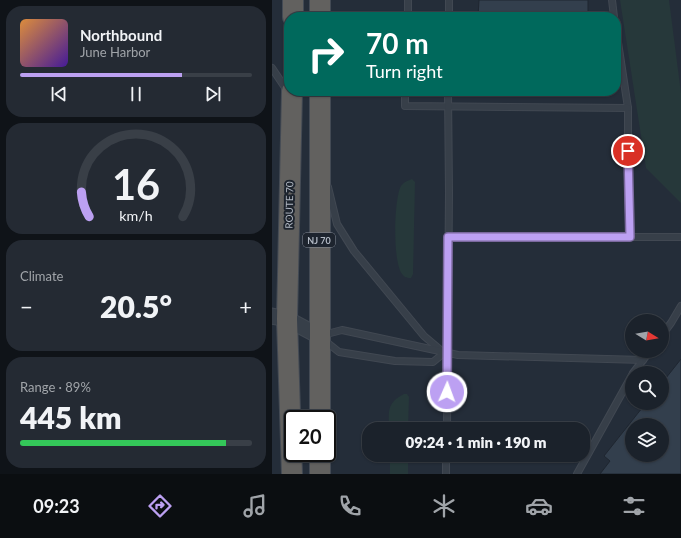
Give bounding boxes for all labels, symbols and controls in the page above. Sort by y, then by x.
text: Northbound [80,26,162,44]
text: 70 m [366,26,429,60]
icon: right [300,28,352,80]
text: June Harbor [80,44,150,60]
text: Turn right [366,60,443,82]
icon: previous [48,83,70,105]
icon: pause [125,83,147,105]
icon: next [202,83,224,105]
pin [611,134,645,168]
icon: arrive [617,140,639,162]
text: 16 [112,158,160,208]
street label: ROUTE 70 [283,181,295,229]
text: km/h [119,206,153,223]
road number: NJ 70 [303,233,335,247]
text: Climate [20,268,63,284]
text: 20.5° [100,288,172,324]
text: − [20,293,33,320]
text: + [239,293,252,320]
north arrow [625,314,669,358]
map controls [625,314,669,462]
button: search [625,366,669,410]
position arrow [426,371,468,413]
text: Range · 89% [20,379,91,395]
text: 445 km [20,399,121,435]
speed limit sign: 20 [284,410,336,462]
button: layers [625,418,669,462]
text: 09:24 · 1 min · 190 m [405,433,547,451]
icon: directions [146,492,174,520]
icon: music [241,492,269,520]
icon: phone [336,492,364,520]
icon: climate [430,492,458,520]
icon: car [525,492,553,520]
icon: filters [620,492,648,520]
text: 09:23 [33,495,80,517]

